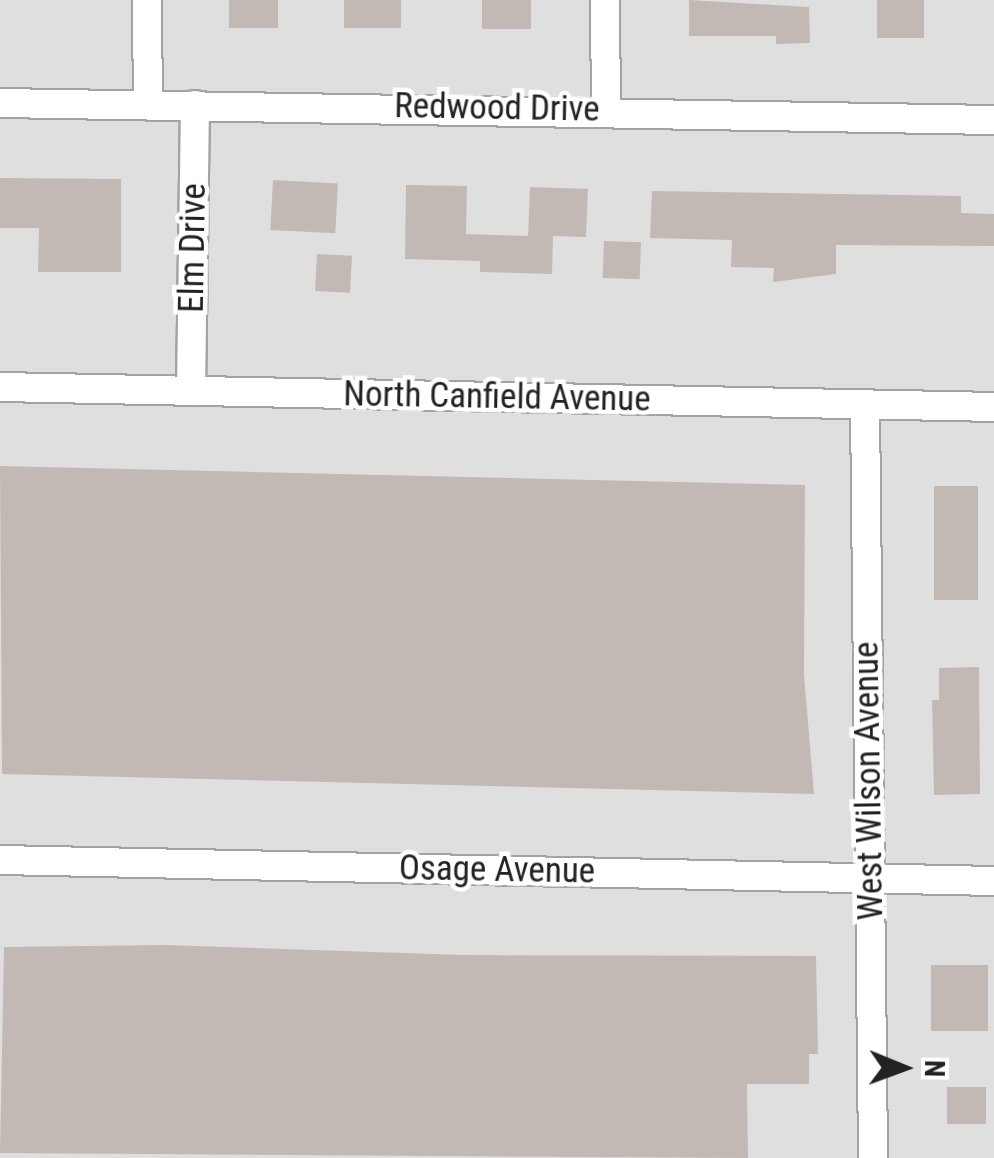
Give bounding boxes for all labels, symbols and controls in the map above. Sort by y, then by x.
street label: Redwood Drive [394,85,600,131]
street label: Elm Drive [171,183,215,313]
street label: North Canfield Avenue [343,373,651,421]
street label: West Wilson Avenue [846,641,892,921]
street label: Osage Avenue [399,847,595,893]
north arrow [854,1018,954,1118]
text: N [918,1060,951,1077]

